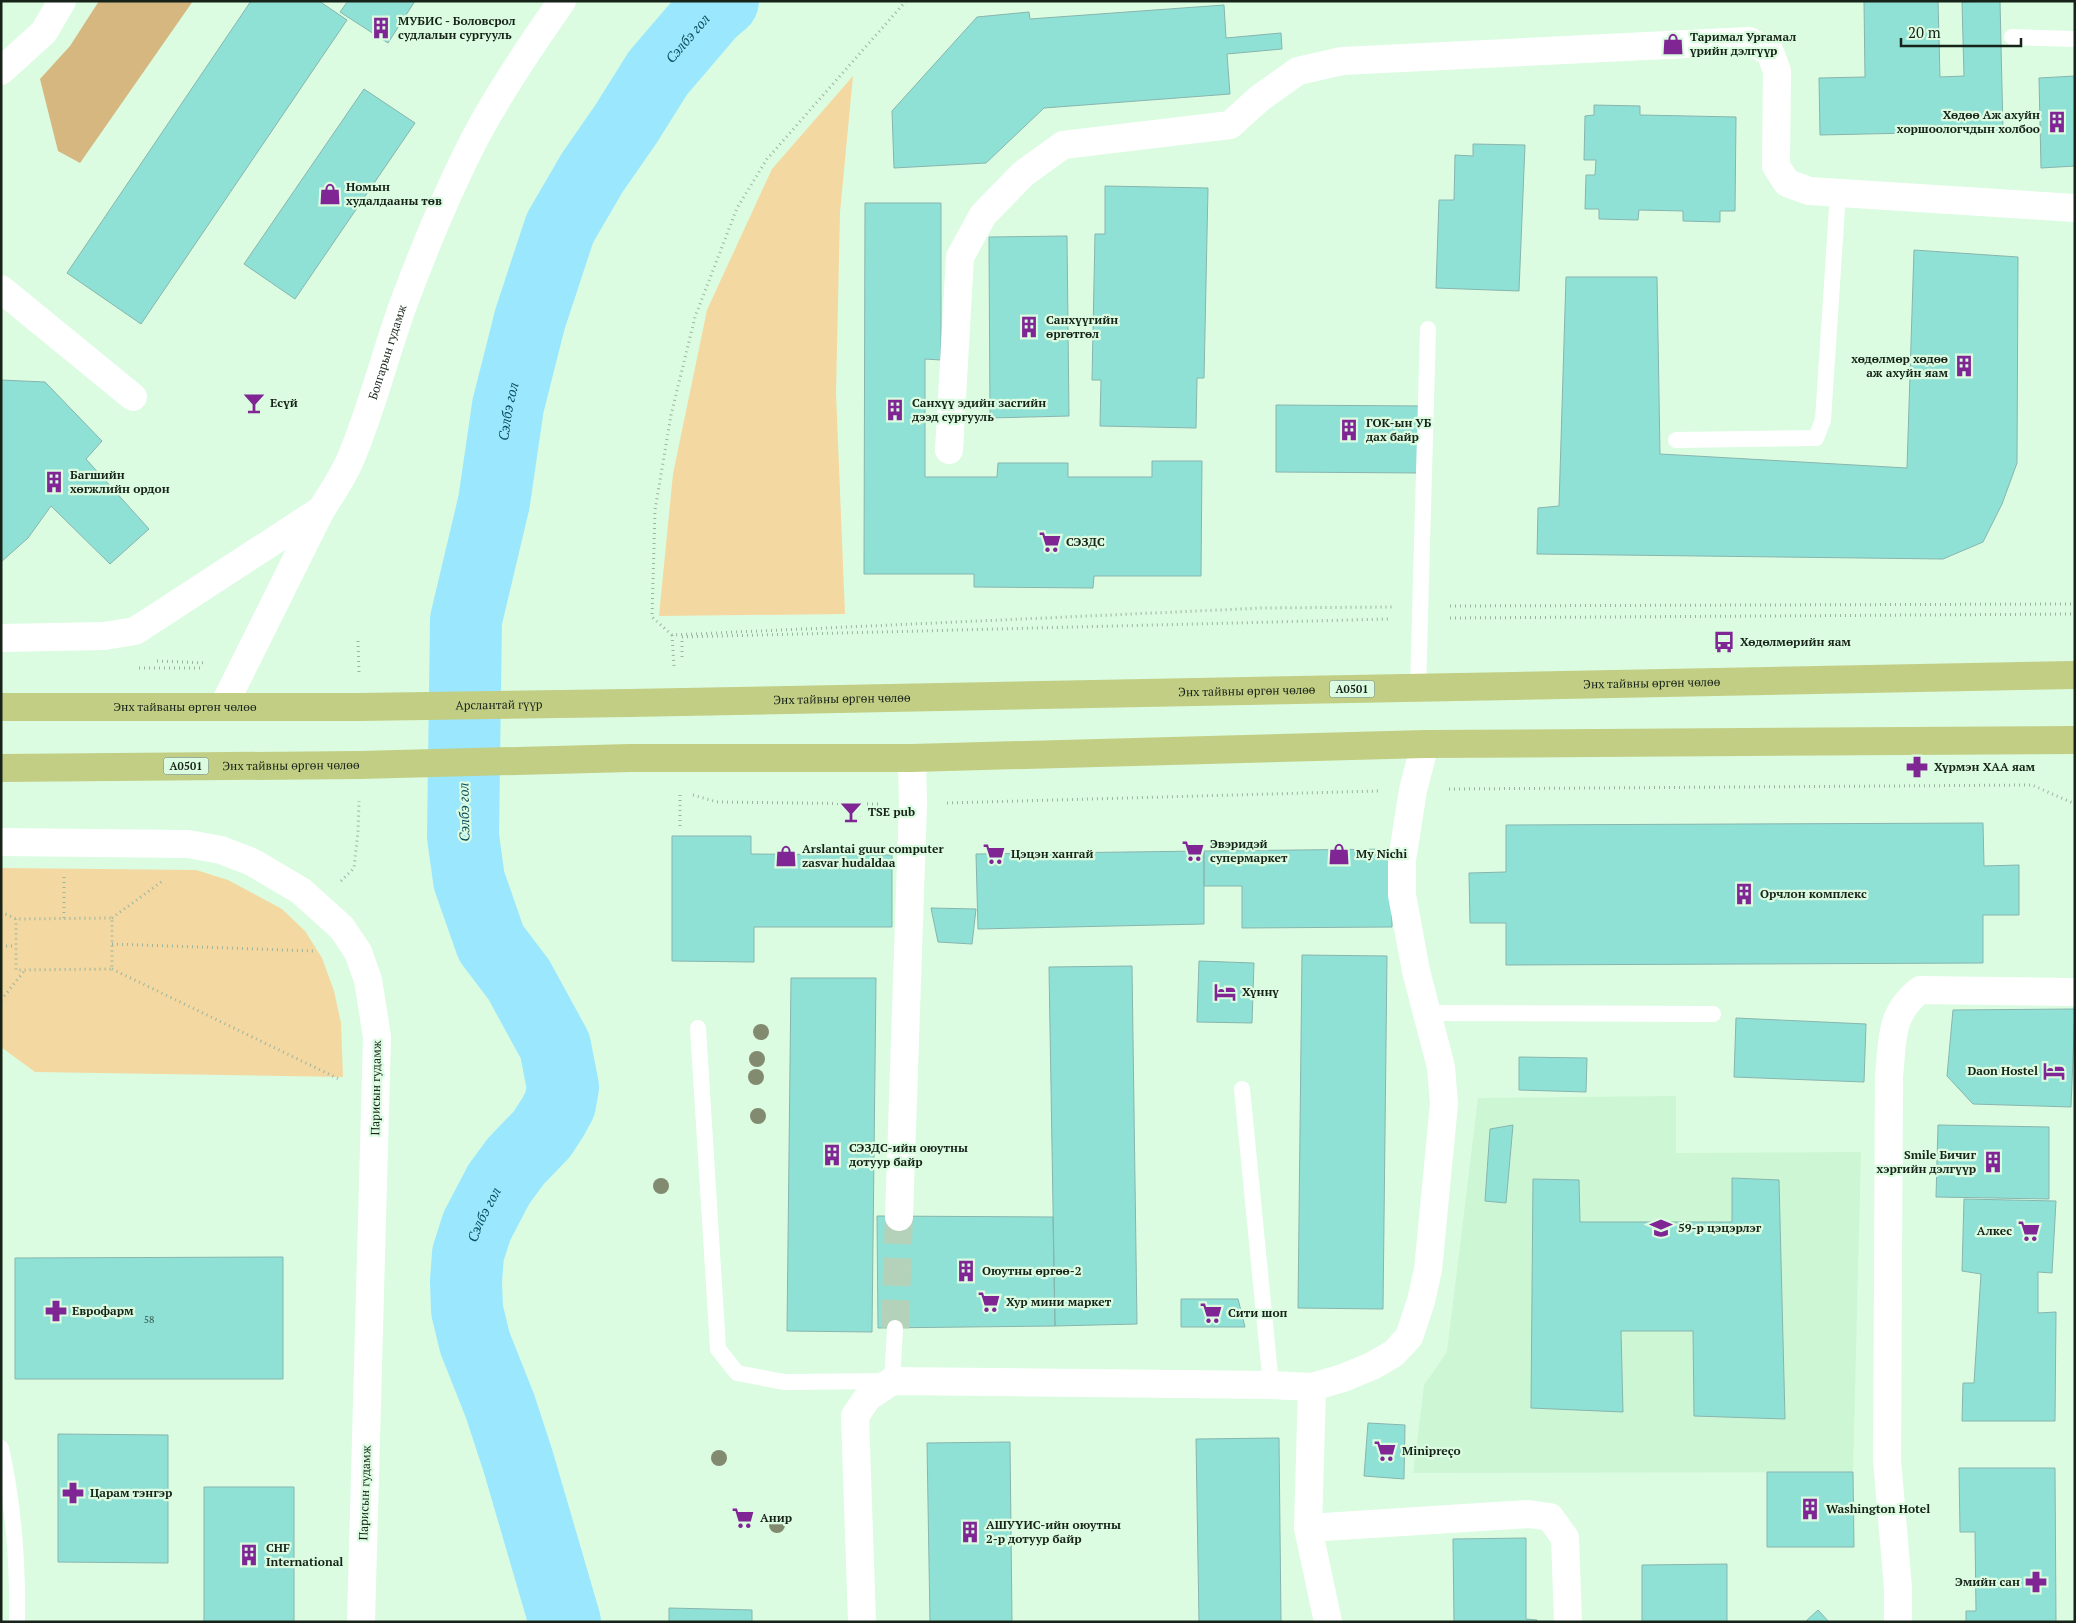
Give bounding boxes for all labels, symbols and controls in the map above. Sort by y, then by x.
water label: Сэлбэ гол [661,9,714,67]
place label: МУБИС - Боловсрол судлалын сургууль [398,13,516,42]
building icon: МУБИС - Боловсрол судлалын сургууль [368,15,394,41]
scale bar [1901,15,2021,47]
text: 20 m [1908,22,1941,42]
place label: Таримал Ургамал үрийн дэлгүүр [1689,29,1796,58]
shop icon: Таримал Ургамал үрийн дэлгүүр [1660,31,1686,57]
place label: Хөдөө Аж ахуйн хоршоологчдын холбоо [1897,107,2040,136]
building icon: Хөдөө Аж ахуйн хоршоологчдын холбоо [2044,109,2070,135]
place label: Номын худалдааны төв [346,179,442,208]
shop icon: Номын худалдааны төв [317,181,343,207]
street label: Болгарын гудамж [365,302,410,402]
place label: Санхүүгийн өргөтгөл [1046,312,1118,341]
building icon: Санхүүгийн өргөтгөл [1016,314,1042,340]
place label: хөдөлмөр хөдөө аж ахуйн яам [1851,351,1948,380]
building icon: хөдөлмөр хөдөө аж ахуйн яам [1951,353,1977,379]
water label: Сэлбэ гол [493,380,523,442]
bar icon: Есүй [241,390,267,416]
place label: Есүй [270,395,298,410]
place label: Санхүү эдийн засгийн дээд сургууль [912,395,1046,424]
building icon: Санхүү эдийн засгийн дээд сургууль [882,397,908,423]
place label: ГОК-ын УБ дах байр [1366,415,1432,444]
building icon: ГОК-ын УБ дах байр [1336,417,1362,443]
place label: Багшийн хөгжлийн ордон [70,467,170,496]
building icon: Багшийн хөгжлийн ордон [41,469,67,495]
supermarket icon: СЭЗДС [1037,529,1063,555]
place label: СЭЗДС [1066,534,1105,549]
bus stop icon: Хөдөлмөрийн яам [1711,629,1737,655]
place label: Хөдөлмөрийн яам [1740,634,1851,649]
street label: Энх тайвны өргөн чөлөө [1583,674,1721,692]
road number: A0501 [1330,681,1374,698]
street label: Энх тайвны өргөн чөлөө [1178,682,1316,699]
street label: Энх тайвны өргөн чөлөө [773,690,911,707]
street label: Арслантай гүүр [455,696,543,713]
street label: Энх тайваны өргөн чөлөө [113,699,257,714]
pharmacy icon: Хүрмэн ХАА яам [1904,754,1930,780]
street label: Энх тайвны өргөн чөлөө [222,757,360,773]
road number: A0501 [164,758,208,774]
place label: Хүрмэн ХАА яам [1934,759,2036,774]
water label: Сэлбэ гол [453,782,474,842]
bar icon: TSE pub [838,799,864,825]
place label: TSE pub [868,804,915,819]
place label: Эвэридэй супермаркет [1210,836,1288,865]
supermarket icon: Эвэридэй супермаркет [1180,838,1206,864]
place label: Arslantai guur computer zasvar hudaldaa [802,841,944,870]
supermarket icon: Цэцэн хангай [981,841,1007,867]
shop icon: My Nichi [1326,841,1352,867]
shop icon: Arslantai guur computer zasvar hudaldaa [773,843,799,869]
place label: Цэцэн хангай [1011,846,1094,861]
place label: My Nichi [1356,846,1407,861]
building icon: Орчлон комплекс [1731,881,1757,907]
place label: Орчлон комплекс [1760,886,1867,901]
hotel icon: Хүннү [1212,979,1238,1005]
place label: Хүннү [1242,984,1279,999]
street label: Парисын гудамж [367,1040,384,1136]
hotel icon: Daon Hostel [2041,1058,2067,1084]
place label: Daon Hostel [1967,1063,2038,1078]
place label: СЭЗДС-ийн оюутны дотуур байр [849,1140,968,1169]
building icon: СЭЗДС-ийн оюутны дотуур байр [819,1142,845,1168]
place label: Smile Бичиг хэргийн дэлгүүр [1877,1147,1976,1176]
building icon: Smile Бичиг хэргийн дэлгүүр [1980,1149,2006,1175]
water label: Сэлбэ гол [462,1184,505,1244]
school or university icon: 59-р цэцэрлэг [1648,1215,1674,1241]
supermarket icon: Алкес [2016,1218,2042,1244]
place label: 59-р цэцэрлэг [1678,1220,1762,1235]
place label: Алкес [1977,1223,2012,1238]
building icon: Оюутны өргөө-2 [953,1258,979,1284]
place label: Оюутны өргөө-2 [982,1263,1082,1278]
supermarket icon: Хур мини маркет [976,1289,1002,1315]
place label: Хур мини маркет [1006,1294,1112,1309]
pharmacy icon: Еврофарм [43,1298,69,1324]
supermarket icon: Сити шоп [1198,1300,1224,1326]
place label: Еврофарм [72,1303,134,1318]
place label: Сити шоп [1228,1305,1288,1320]
house number: 58 [144,1313,154,1326]
supermarket icon: Minipreço [1372,1438,1398,1464]
place label: Minipreço [1402,1443,1461,1458]
street label: Парисын гудамж [355,1445,374,1541]
pharmacy icon: Царам тэнгэр [60,1480,86,1506]
place label: Царам тэнгэр [90,1485,172,1500]
building icon: Washington Hotel [1797,1496,1823,1522]
place label: Washington Hotel [1826,1501,1930,1516]
supermarket icon: Анир [730,1505,756,1531]
place label: Анир [760,1510,792,1525]
place label: АШУҮИС-ийн оюутны 2-р дотуур байр [986,1517,1121,1546]
building icon: АШУҮИС-ийн оюутны 2-р дотуур байр [957,1519,983,1545]
place label: CHF International [266,1540,343,1569]
building icon: CHF International [236,1542,262,1568]
pharmacy icon: Эмийн сан [2023,1569,2049,1595]
place label: Эмийн сан [1955,1574,2020,1589]

